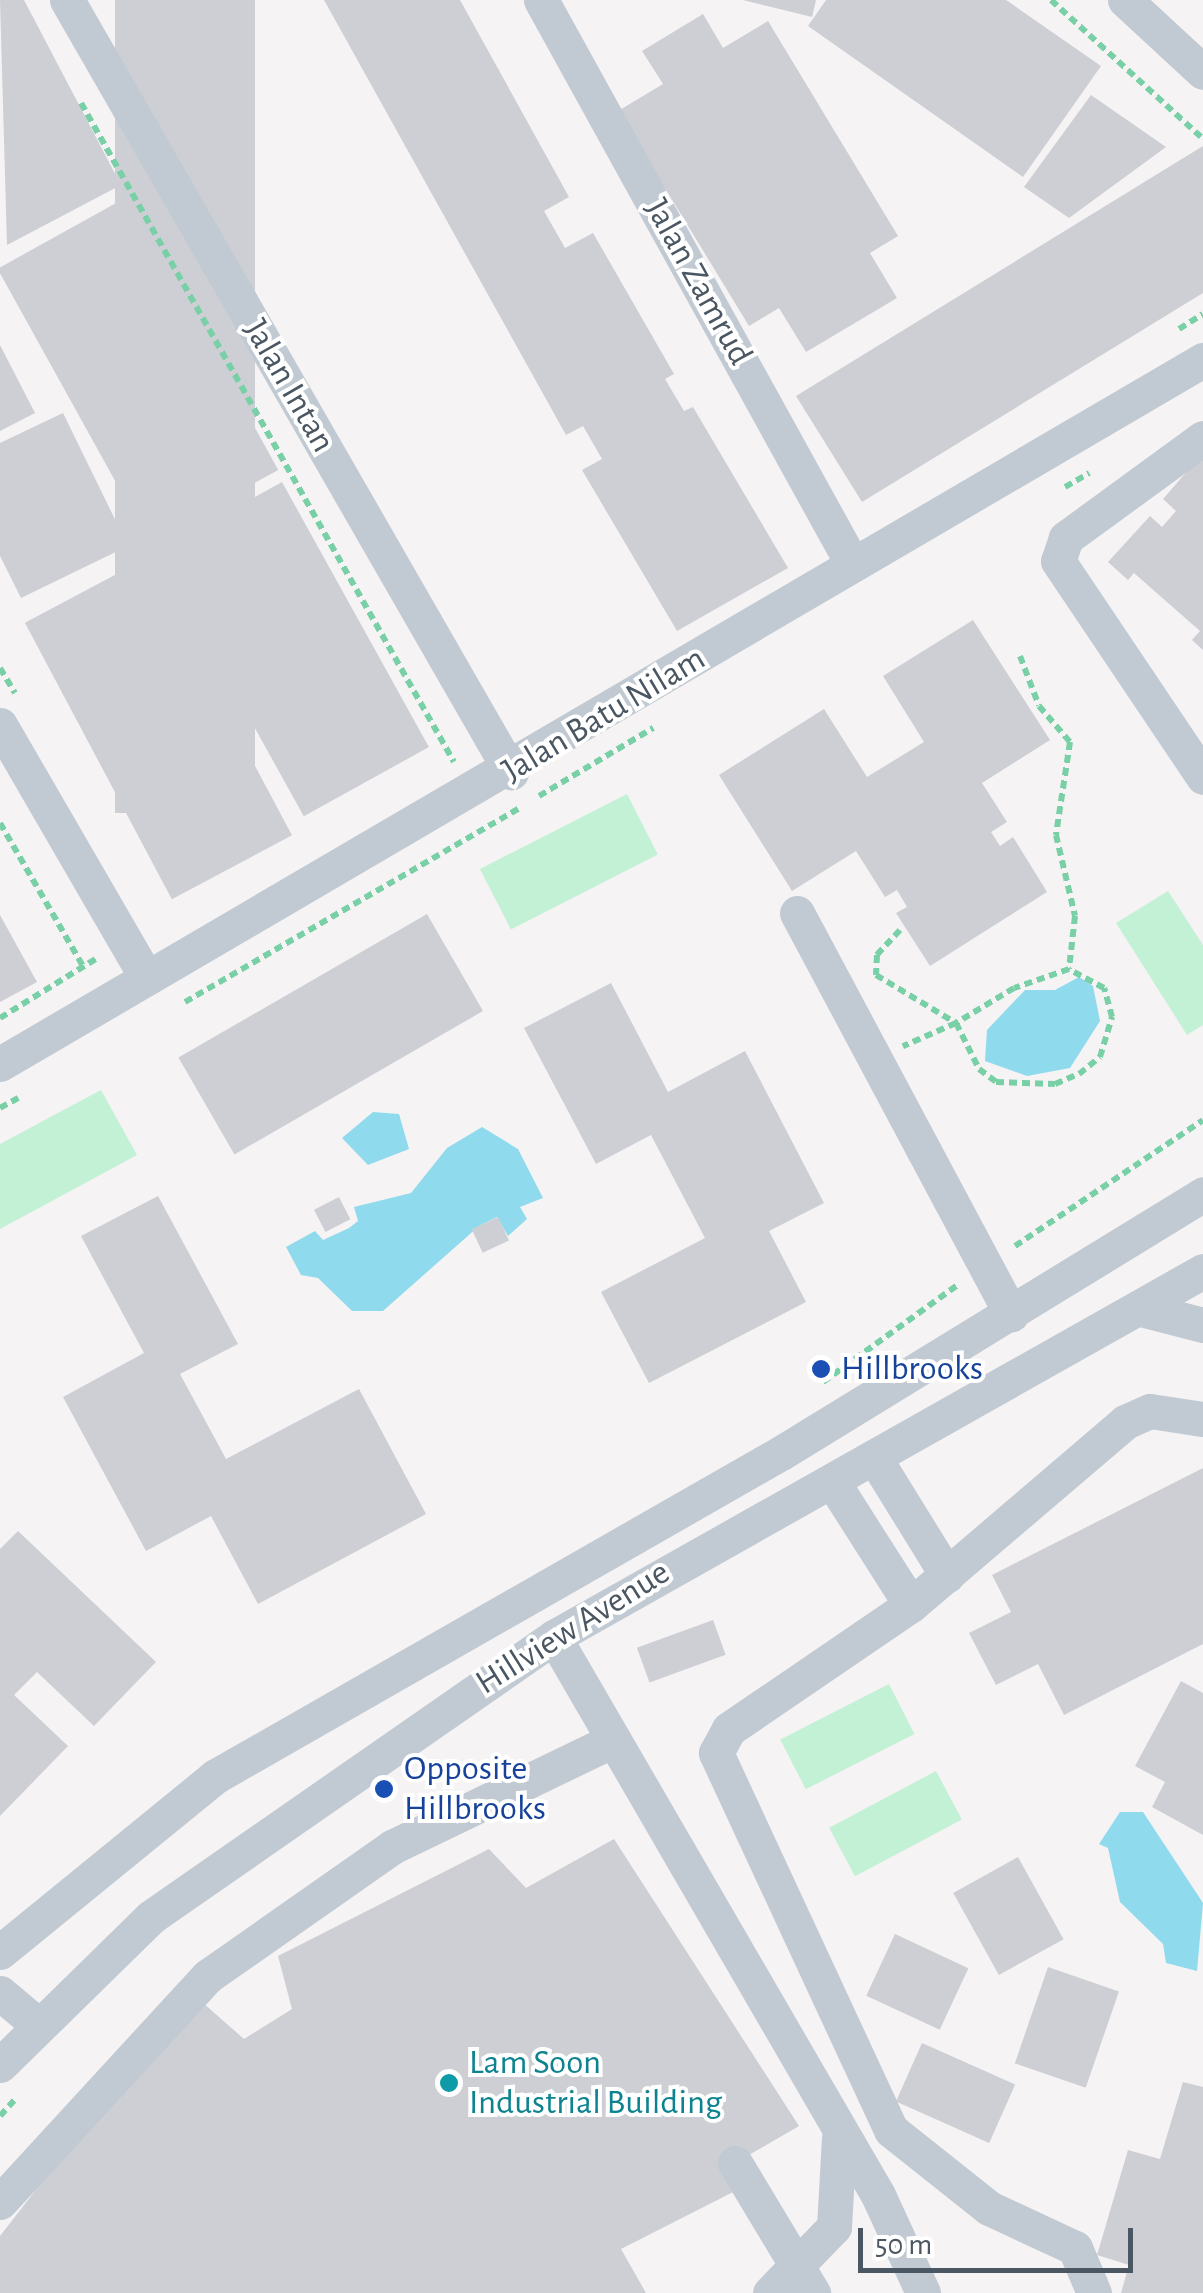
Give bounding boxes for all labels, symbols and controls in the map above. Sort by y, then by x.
street label: Jalan Zamrud [635,191,761,373]
street label: Jalan Intan [234,312,344,460]
street label: Jalan Batu Nilam [495,638,713,792]
place label: Hillbrooks [841,1348,983,1390]
marker: Hillbrooks [810,1358,832,1380]
street label: Hillview Avenue [468,1552,678,1704]
place label: Opposite Hillbrooks [404,1748,546,1830]
marker: Opposite Hillbrooks [373,1778,395,1800]
place label: Lam Soon Industrial Building [469,2042,722,2124]
marker: Lam Soon Industrial Building [438,2072,460,2094]
scale bar [863,2208,1138,2270]
text: 50 m [875,2230,932,2260]

